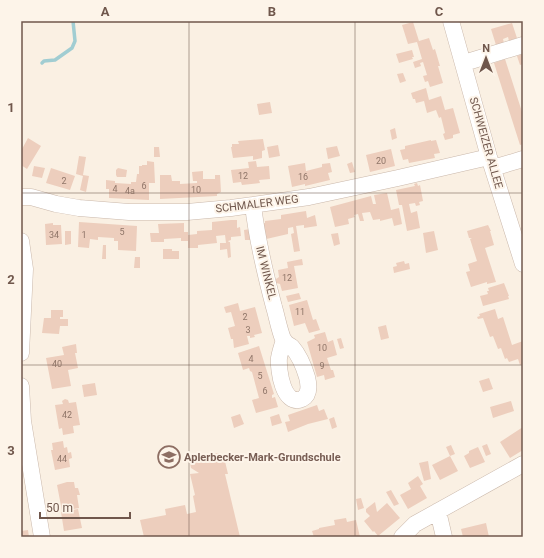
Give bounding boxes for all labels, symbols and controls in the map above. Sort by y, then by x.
text: A [101,4,110,19]
text: B [268,4,276,19]
text: C [435,4,444,19]
north arrow [466,38,506,78]
text: N [482,42,490,55]
street label: SCHWEIZER ALLEE [467,96,505,190]
text: 1 [7,100,15,115]
house number: 20 [376,156,386,166]
house number: 12 [238,171,248,181]
house number: 16 [298,172,308,182]
house number: 2 [61,176,67,186]
house number: 6 [141,181,147,191]
house number: 4 [112,184,118,194]
house number: 10 [191,185,201,195]
house number: 4a [125,186,135,196]
street label: SCHMALER WEG [215,192,299,216]
house number: 5 [119,227,125,237]
house number: 34 [49,230,59,240]
house number: 1 [81,230,87,240]
street label: IM WINKEL [253,245,279,301]
text: 2 [7,272,15,287]
house number: 12 [282,273,292,283]
house number: 11 [295,307,305,317]
house number: 2 [242,312,248,322]
house number: 3 [245,325,251,335]
house number: 10 [317,343,327,353]
house number: 4 [248,354,254,364]
house number: 40 [52,359,62,369]
house number: 9 [319,361,325,371]
house number: 5 [257,371,263,381]
house number: 6 [262,386,268,396]
house number: 42 [62,410,72,420]
text: 3 [7,443,15,458]
school or university icon: Aplerbecker-Mark-Grundschule [156,444,182,470]
place label: Aplerbecker-Mark-Grundschule [184,451,341,464]
house number: 44 [57,454,67,464]
scale bar [40,494,130,520]
text: 50 m [46,501,73,515]

